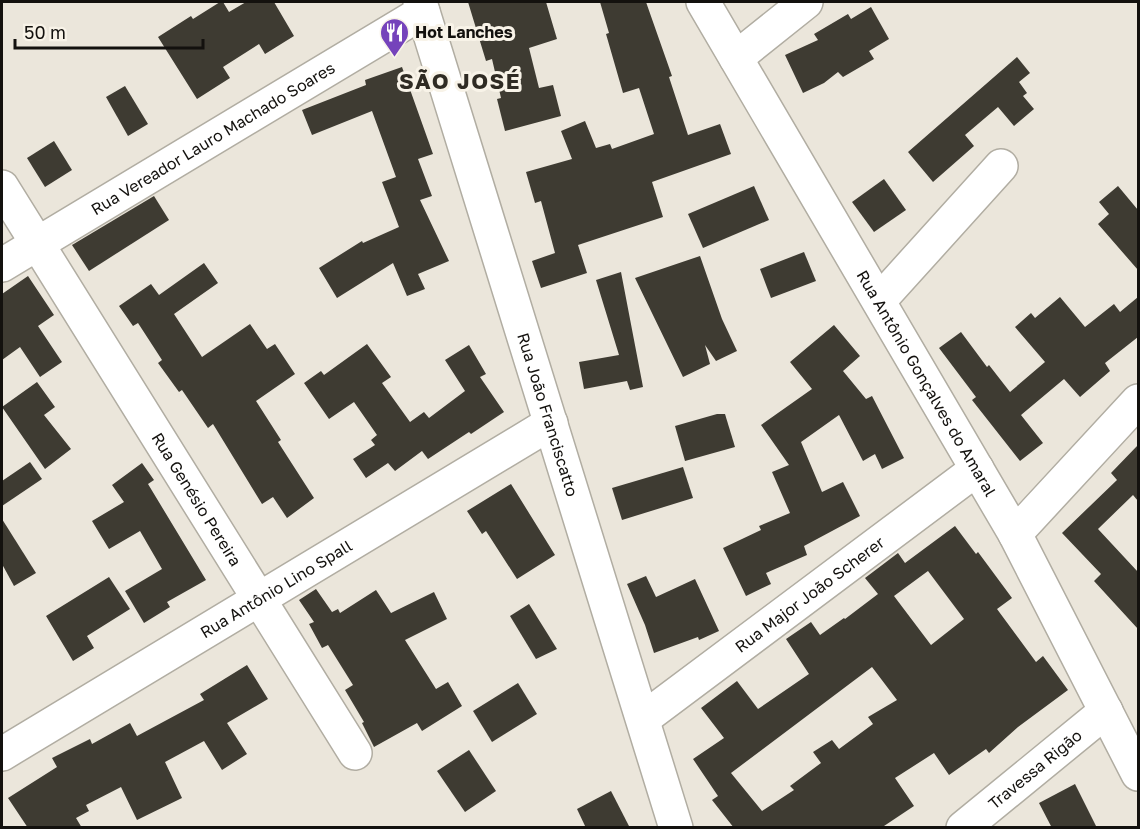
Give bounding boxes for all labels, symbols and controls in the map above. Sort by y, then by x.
scale bar [15,12,202,50]
restaurant icon: Hot Lanches [378,16,410,58]
text: 50 m [24,21,66,43]
place label: Hot Lanches [415,22,513,42]
street label: Rua Vereador Lauro Machado Soares [87,57,338,219]
district label: SÃO JOSÉ [399,67,521,94]
street label: Rua Antônio Gonçalves do Amaral [852,267,1001,500]
street label: Rua João Franciscatto [513,330,583,499]
street label: Rua Genésio Pereira [148,429,246,570]
street label: Rua Major João Scherer [731,532,888,657]
street label: Rua Antônio Lino Spall [196,535,356,642]
street label: Travessa Rigão [984,725,1086,813]

